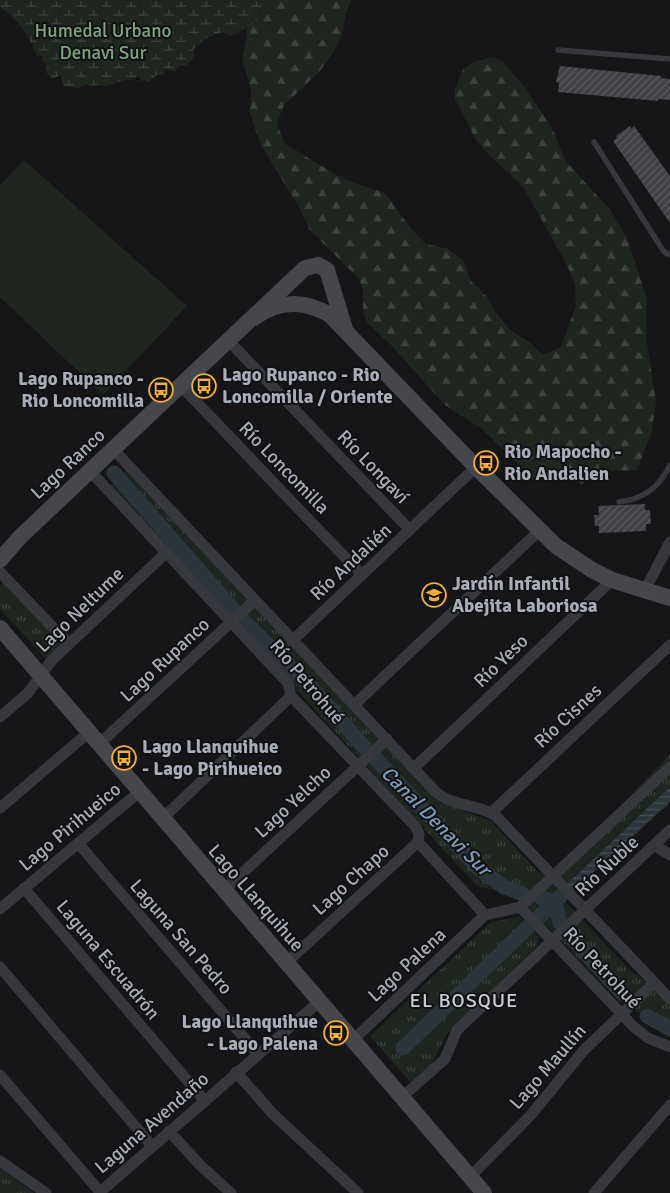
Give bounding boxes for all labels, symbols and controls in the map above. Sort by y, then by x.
park label: Humedal Urbano Denavi Sur [35,19,172,65]
place label: Lago Rupanco - Rio Loncomilla / Oriente [222,363,393,409]
place label: Lago Rupanco - Rio Loncomilla [18,367,144,413]
bus stop icon: Lago Rupanco - Rio Loncomilla / Oriente [191,373,217,399]
bus stop icon: Lago Rupanco - Rio Loncomilla [148,377,174,403]
street label: Río Loncomilla [234,417,334,519]
street label: Lago Ranco [26,423,110,505]
street label: Río Longaví [332,425,415,510]
place label: Rio Mapocho - Rio Andalien [504,440,622,486]
bus stop icon: Rio Mapocho - Rio Andalien [473,450,499,476]
street label: Río Andalién [305,518,397,606]
street label: Lago Neltume [31,562,129,658]
place label: Jardín Infantil Abejita Laboriosa [452,572,598,618]
school or university icon: Jardín Infantil Abejita Laboriosa [421,582,447,608]
street label: Lago Rupanco [115,612,215,708]
street label: Río Yeso [469,629,533,693]
street label: Río Petrohué [264,635,350,729]
street label: Río Cisnes [529,679,607,753]
place label: Lago Llanquihue - Lago Pirihueico [142,735,282,781]
bus stop icon: Lago Llanquihue - Lago Pirihueico [111,745,137,771]
street label: Lago Yelcho [250,760,336,843]
water label: Canal Denavi Sur [376,761,498,883]
street label: Lago Pirihueico [14,777,126,877]
street label: Río Ñuble [570,830,644,902]
street label: Lago Llanquihue [203,839,309,957]
street label: Lago Chapo [308,839,394,921]
street label: Laguna San Pedro [124,874,238,1000]
street label: Laguna Escuadrón [51,895,165,1025]
street label: Río Petrohué [558,922,646,1014]
street label: Lago Palena [363,923,451,1007]
district label: EL BOSQUE [410,988,518,1013]
place label: Lago Llanquihue - Lago Palena [182,1010,318,1056]
street label: Lago Maullín [504,1019,592,1115]
bus stop icon: Lago Llanquihue - Lago Palena [323,1020,349,1046]
street label: Laguna Avendaño [90,1067,214,1179]

